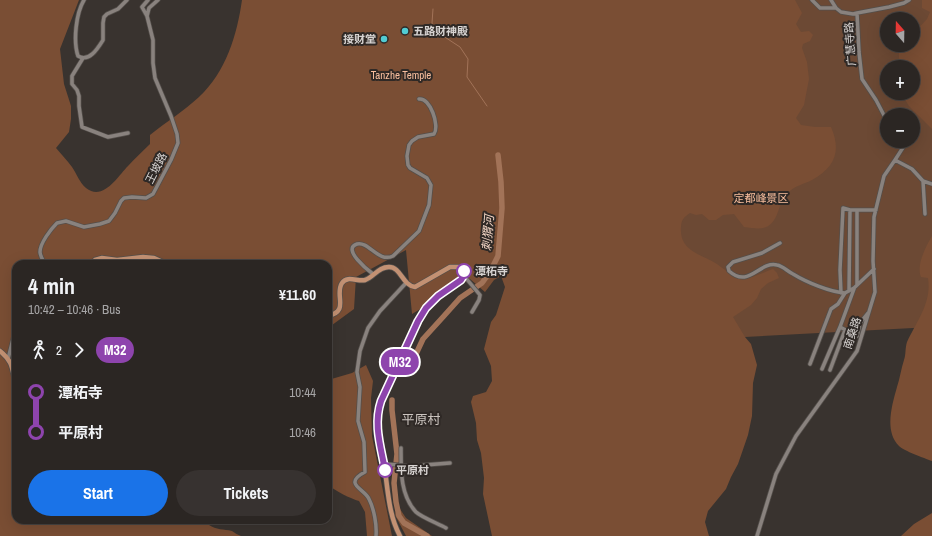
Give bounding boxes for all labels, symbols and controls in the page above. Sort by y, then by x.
north arrow [880,12,920,52]
map controls [880,12,920,148]
street label: 广慧寺路 [841,22,859,66]
place label: 五路财神殿 [413,24,468,38]
marker: 五路财神殿 [400,26,410,36]
place label: 接财堂 [343,32,376,46]
marker: 接财堂 [379,34,389,44]
button: + [880,60,920,100]
park label: Tanzhe Temple [371,68,431,82]
button: − [880,108,920,148]
street label: 王坡路 [142,150,170,186]
park label: 定都峰景区 [734,191,789,205]
water label: 刺猬河 [478,212,498,252]
marker: 潭柘寺 [456,263,472,279]
place label: 潭柘寺 [475,264,508,278]
text: 4 min [28,271,75,301]
text: ¥11.60 [279,284,316,305]
text: 10:42 – 10:46 · Bus [28,301,120,318]
street label: 南桑路 [840,315,864,351]
icon: walk [28,339,50,361]
icon: forward [68,339,90,361]
text: M32 [104,341,126,359]
text: 2 [56,342,62,359]
line badge: M32 [377,349,423,375]
text: M32 [389,353,411,371]
text: 潭柘寺 [58,382,103,403]
text: 10:44 [289,384,316,401]
district label: 平原村 [401,411,441,428]
text: 平原村 [58,422,103,443]
text: 10:46 [289,424,316,441]
marker: 平原村 [377,462,393,478]
place label: 平原村 [396,463,429,477]
button: Start [28,470,168,516]
button: Tickets [176,470,316,516]

